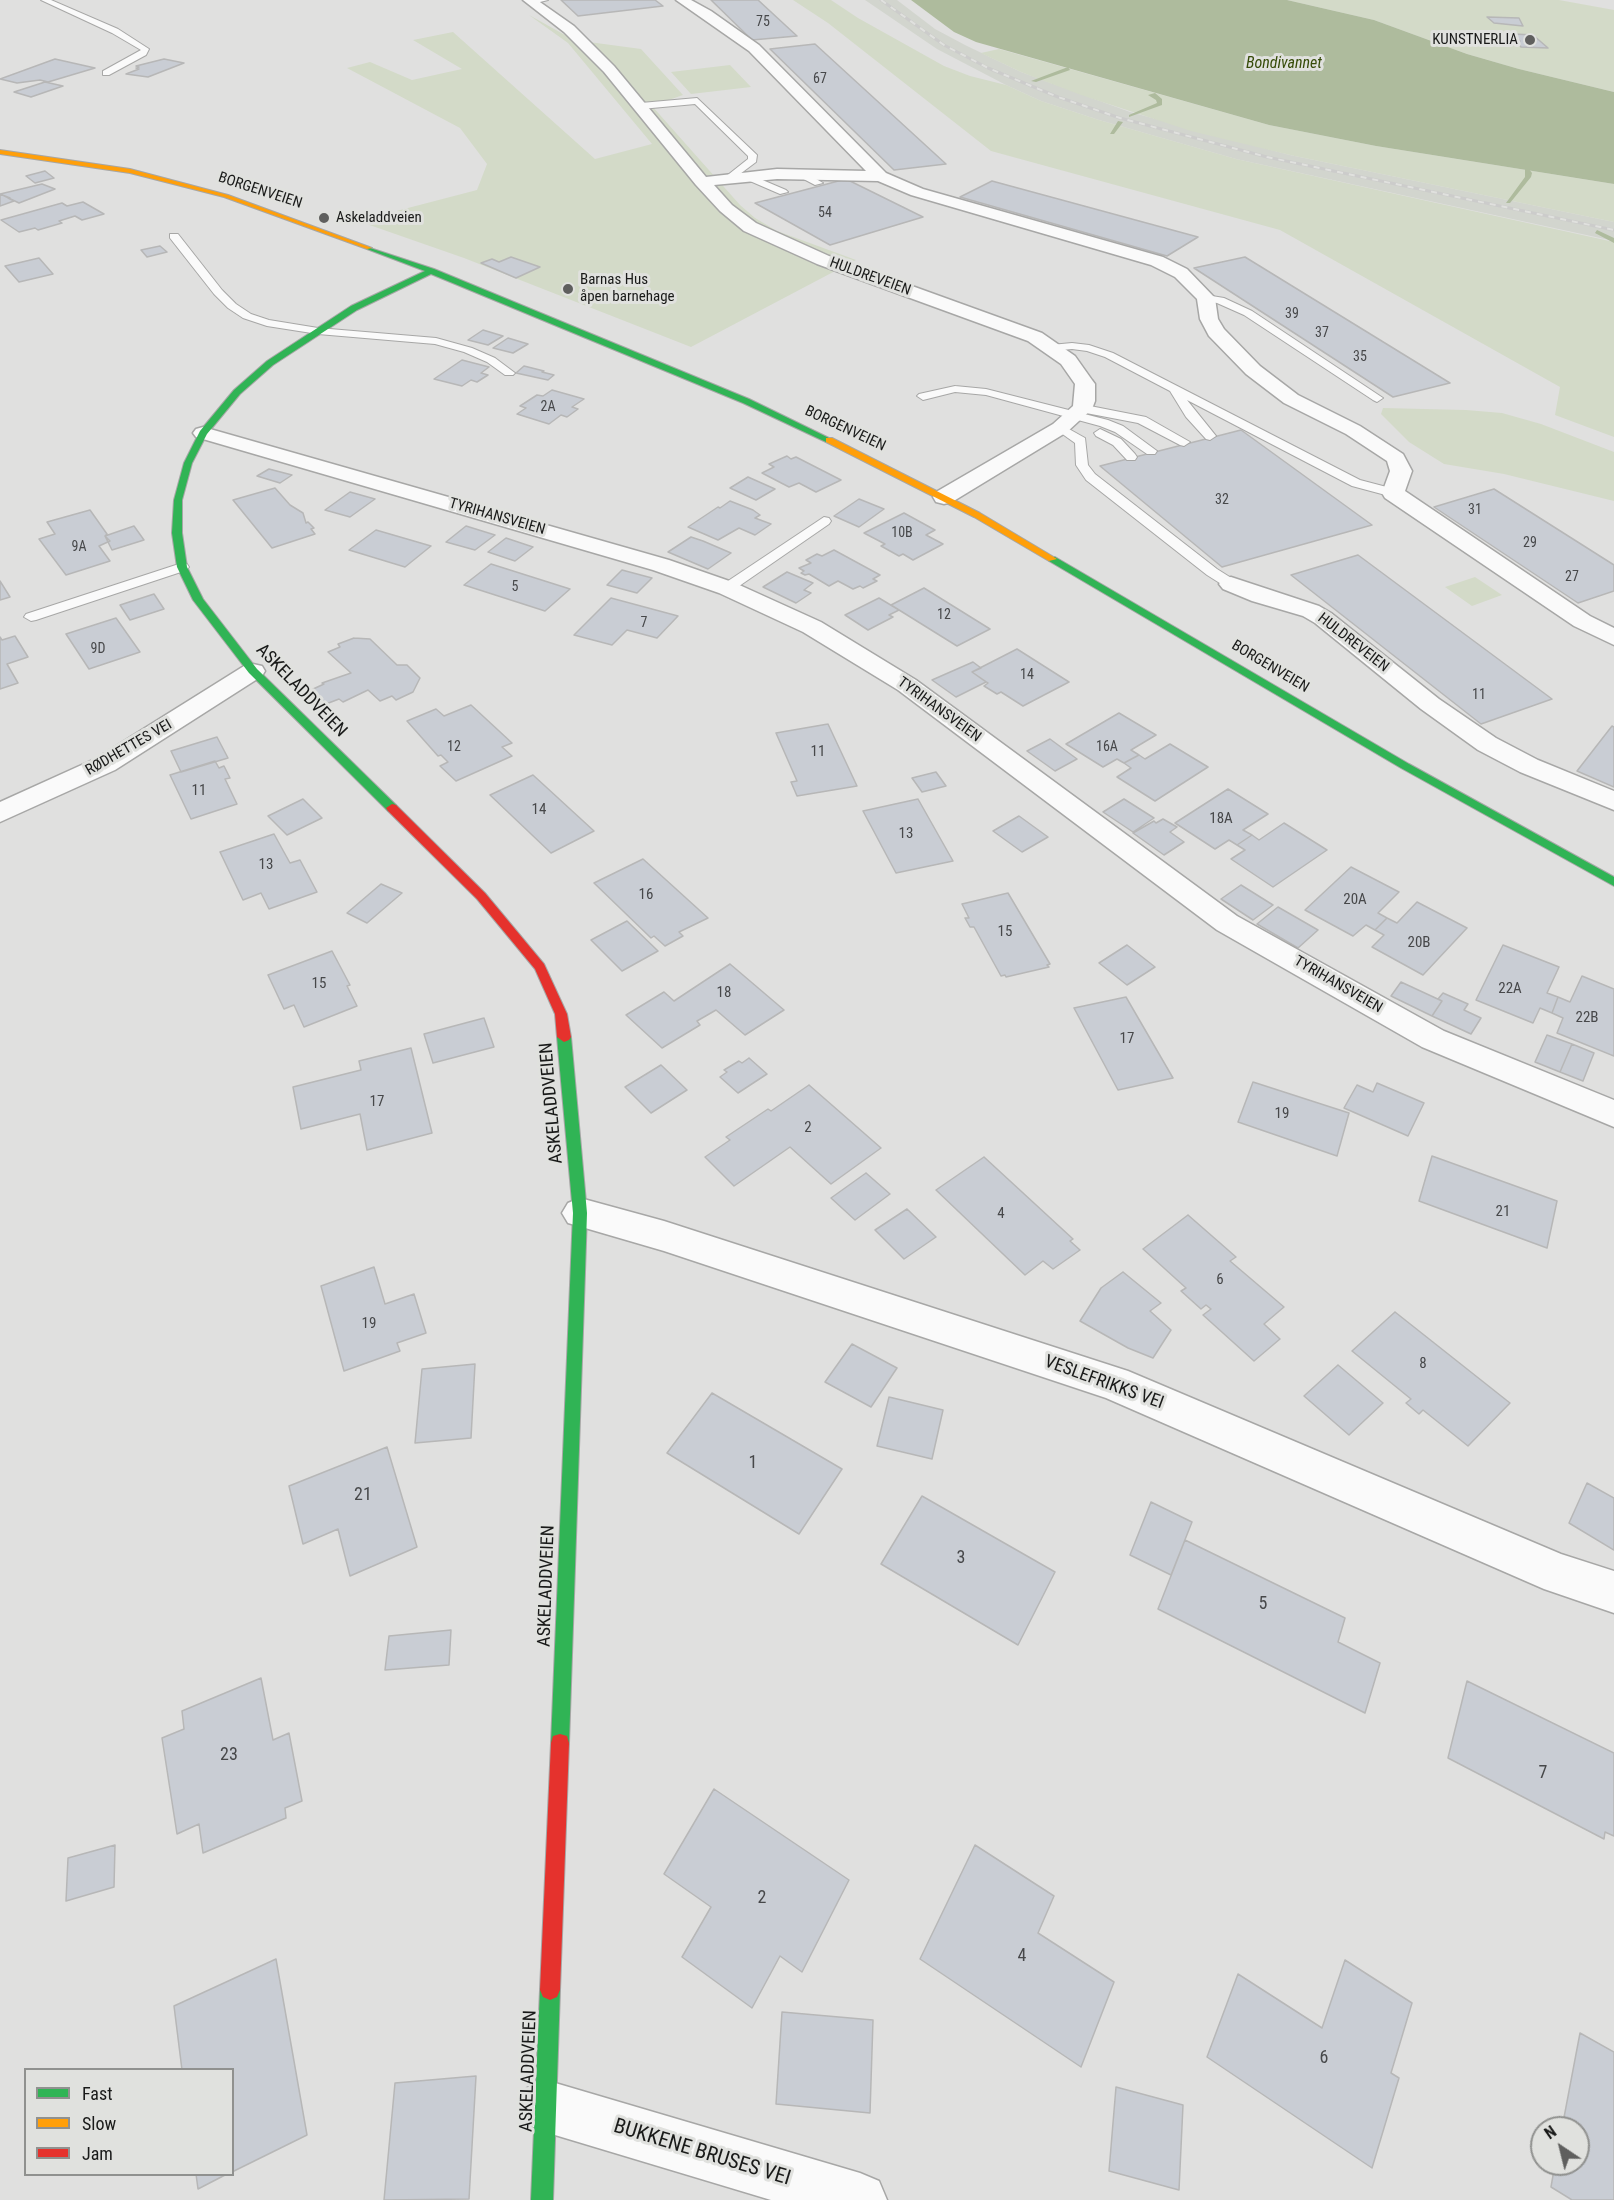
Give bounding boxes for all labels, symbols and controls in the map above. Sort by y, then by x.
house number: 75 [756,14,770,30]
place label: KUNSTNERLIA [1432,31,1518,49]
marker: KUNSTNERLIA [1523,33,1537,47]
water label: Bondivannet [1246,54,1322,74]
house number: 67 [813,71,827,87]
street label: BORGENVEIEN [216,169,304,213]
house number: 54 [818,205,832,221]
place label: Askeladdveien [336,209,422,227]
marker: Askeladdveien [317,211,331,225]
street label: HULDREVEIEN [827,254,913,300]
place label: Barnas Hus åpen barnehage [580,271,675,306]
marker: Barnas Hus åpen barnehage [561,282,575,296]
house number: 39 [1285,306,1299,322]
house number: 37 [1315,325,1329,341]
house number: 35 [1353,349,1367,365]
house number: 2A [541,399,555,415]
street label: BORGENVEIEN [802,402,888,456]
house number: 32 [1215,492,1229,508]
street label: TYRIHANSVEIEN [447,495,547,539]
house number: 31 [1468,502,1482,518]
house number: 10B [891,525,913,541]
house number: 29 [1523,535,1537,551]
house number: 9A [72,539,86,555]
house number: 27 [1565,569,1579,585]
house number: 5 [512,579,518,595]
house number: 12 [937,607,951,623]
street label: HULDREVEIEN [1314,610,1392,676]
house number: 7 [641,615,647,631]
street label: BORGENVEIEN [1228,637,1312,697]
street label: ASKELADDVEIEN [251,640,351,742]
house number: 9D [91,641,105,657]
house number: 14 [1020,667,1034,683]
street label: TYRIHANSVEIEN [894,674,984,746]
house number: 11 [1472,687,1486,703]
street label: RØDHETTES VEI [83,716,175,780]
house number: 12 [447,739,461,755]
house number: 16A [1096,739,1118,755]
house number: 11 [811,743,825,761]
house number: 11 [192,782,206,800]
house number: 14 [532,801,546,819]
house number: 18A [1209,810,1233,828]
house number: 13 [899,825,913,843]
house number: 13 [259,856,273,874]
house number: 16 [639,886,653,904]
house number: 20A [1343,891,1367,909]
house number: 15 [998,923,1012,941]
house number: 20B [1408,934,1430,952]
street label: TYRIHANSVEIEN [1291,952,1385,1018]
house number: 15 [312,975,326,993]
house number: 22A [1498,980,1522,998]
house number: 18 [717,984,731,1002]
house number: 22B [1576,1009,1598,1027]
house number: 17 [1120,1030,1134,1048]
street label: ASKELADDVEIEN [536,1042,568,1164]
house number: 17 [370,1093,384,1111]
house number: 19 [1275,1105,1289,1123]
house number: 2 [804,1119,812,1137]
house number: 21 [1496,1203,1510,1221]
house number: 4 [997,1205,1005,1223]
house number: 6 [1216,1271,1224,1289]
house number: 19 [362,1315,376,1333]
street label: VESLEFRIKKS VEI [1041,1351,1167,1415]
house number: 8 [1419,1355,1427,1373]
house number: 1 [749,1452,757,1474]
house number: 21 [354,1484,372,1506]
street label: ASKELADDVEIEN [534,1525,560,1647]
house number: 3 [957,1547,965,1569]
house number: 5 [1259,1593,1267,1615]
house number: 23 [220,1744,238,1766]
house number: 7 [1539,1762,1547,1784]
house number: 2 [758,1887,766,1909]
house number: 4 [1018,1945,1026,1967]
street label: ASKELADDVEIEN [516,2010,542,2132]
house number: 6 [1320,2047,1328,2069]
legend [24,2068,234,2176]
text: Fast [82,2083,113,2104]
text: Slow [82,2113,116,2134]
street label: BUKKENE BRUSES VEI [610,2114,794,2192]
north arrow [1530,2116,1590,2176]
text: N [1541,2122,1560,2143]
text: Jam [82,2143,113,2164]

